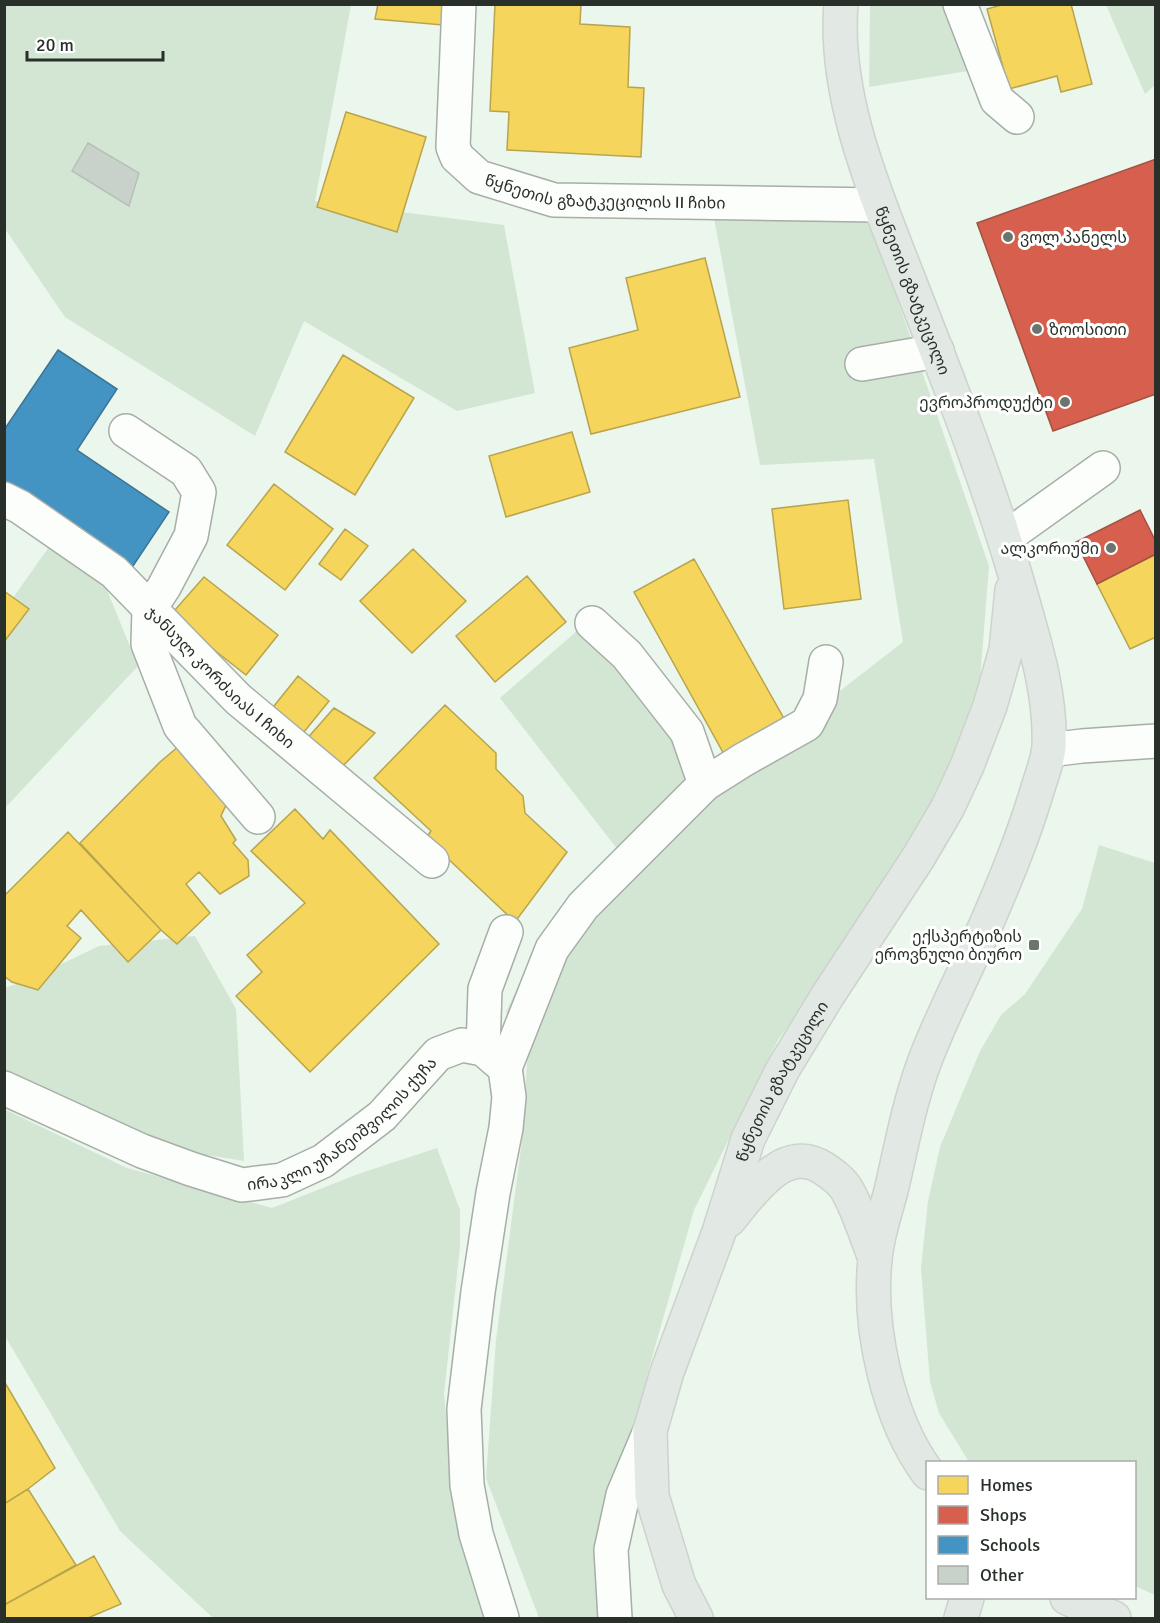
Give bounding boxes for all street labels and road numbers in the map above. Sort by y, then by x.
street label: წყნეთის გზატკეცილის II ჩიხი [482,170,726,214]
street label: წყნეთის გზატკეცილი [870,204,954,378]
street label: ჯანსულ კორძაიას I ჩიხი [142,602,298,753]
street label: წყნეთის გზატკეცილი [733,998,833,1164]
street label: ირაკლი უჩანეიშვილის ქუჩა [246,1053,441,1195]

